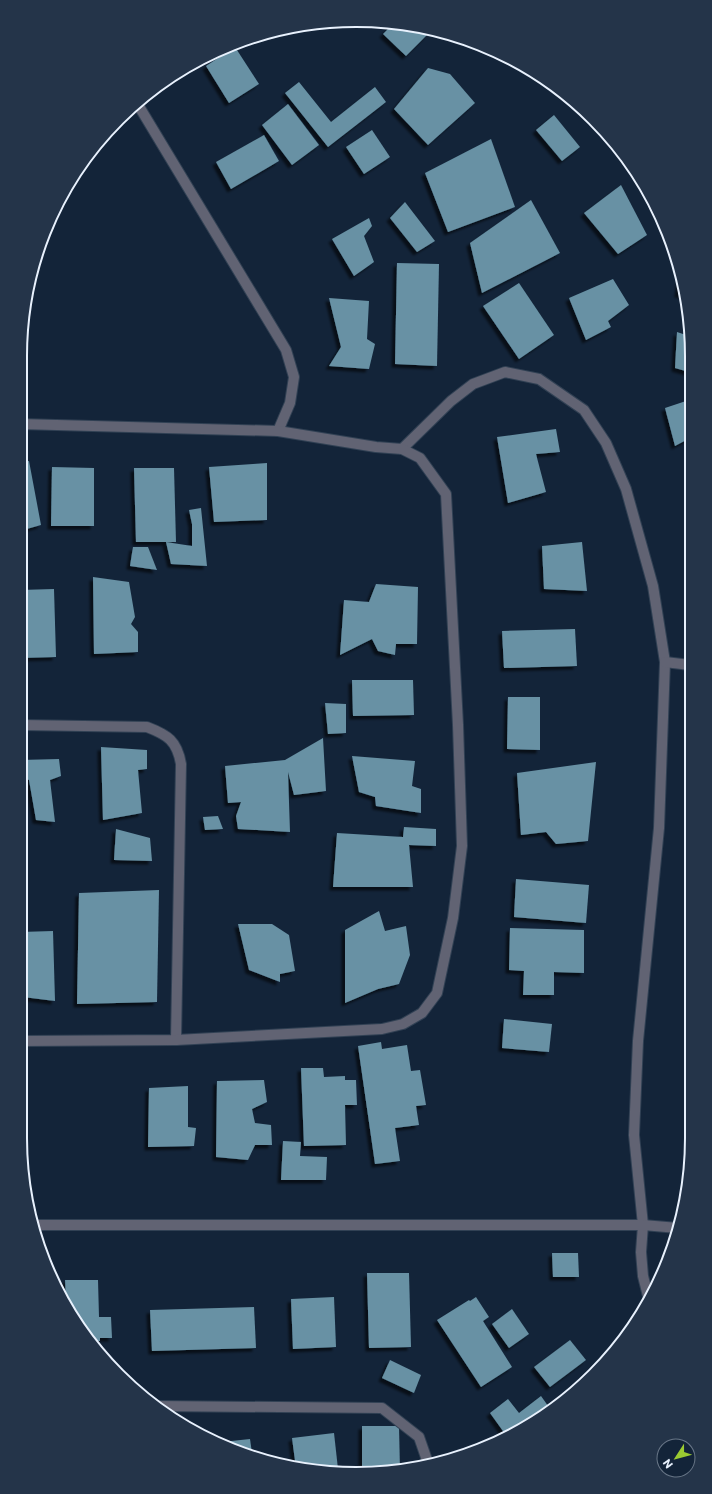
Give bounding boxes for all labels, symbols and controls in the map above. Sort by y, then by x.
north arrow [656,1438,696,1478]
text: N [660,1457,675,1471]

